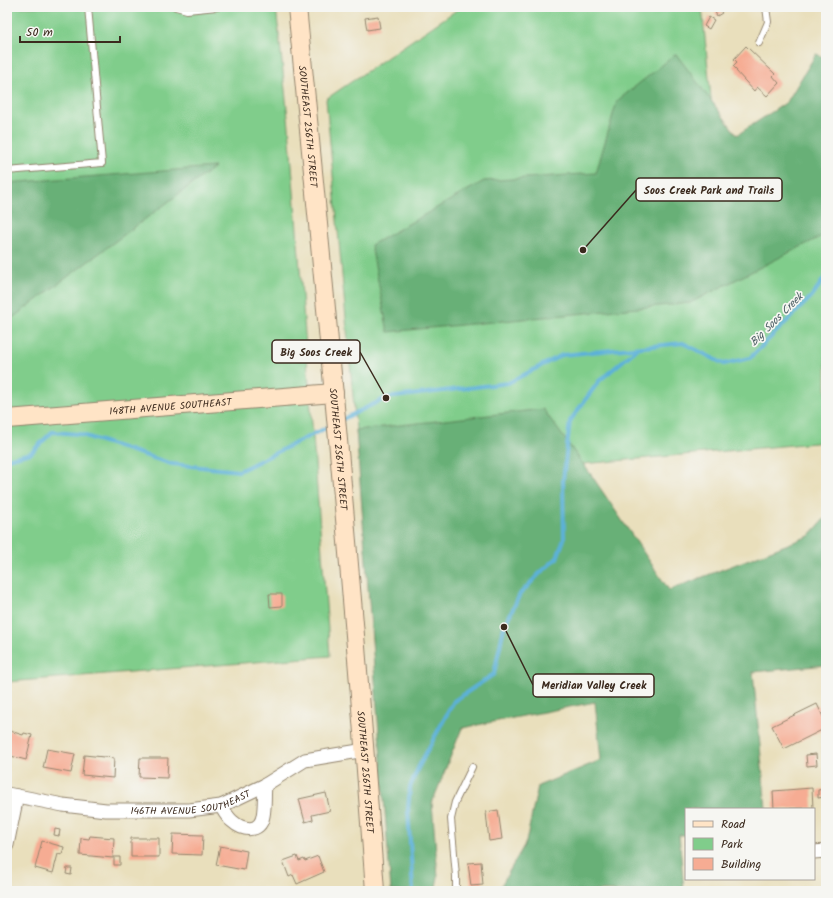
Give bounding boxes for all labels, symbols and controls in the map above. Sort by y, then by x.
scale bar [20,18,120,44]
text: 50 m [26,23,53,42]
street label: SOUTHEAST 256TH STREET [294,65,322,190]
callout: Soos Creek Park and Trails [636,178,782,201]
text: Soos Creek Park and Trails [644,182,775,200]
water label: Big Soos Creek [746,287,809,351]
callout: Big Soos Creek [272,340,360,363]
text: Big Soos Creek [280,344,352,362]
street label: SOUTHEAST 256TH STREET [325,387,352,512]
street label: 148TH AVENUE SOUTHEAST [109,394,234,420]
callout: Meridian Valley Creek [533,674,654,697]
text: Meridian Valley Creek [542,677,647,695]
street label: SOUTHEAST 256TH STREET [352,710,378,835]
street label: 146TH AVENUE SOUTHEAST [130,785,255,819]
legend [685,808,815,880]
text: Road [721,815,746,834]
text: Park [721,835,743,854]
text: Building [721,855,761,874]

